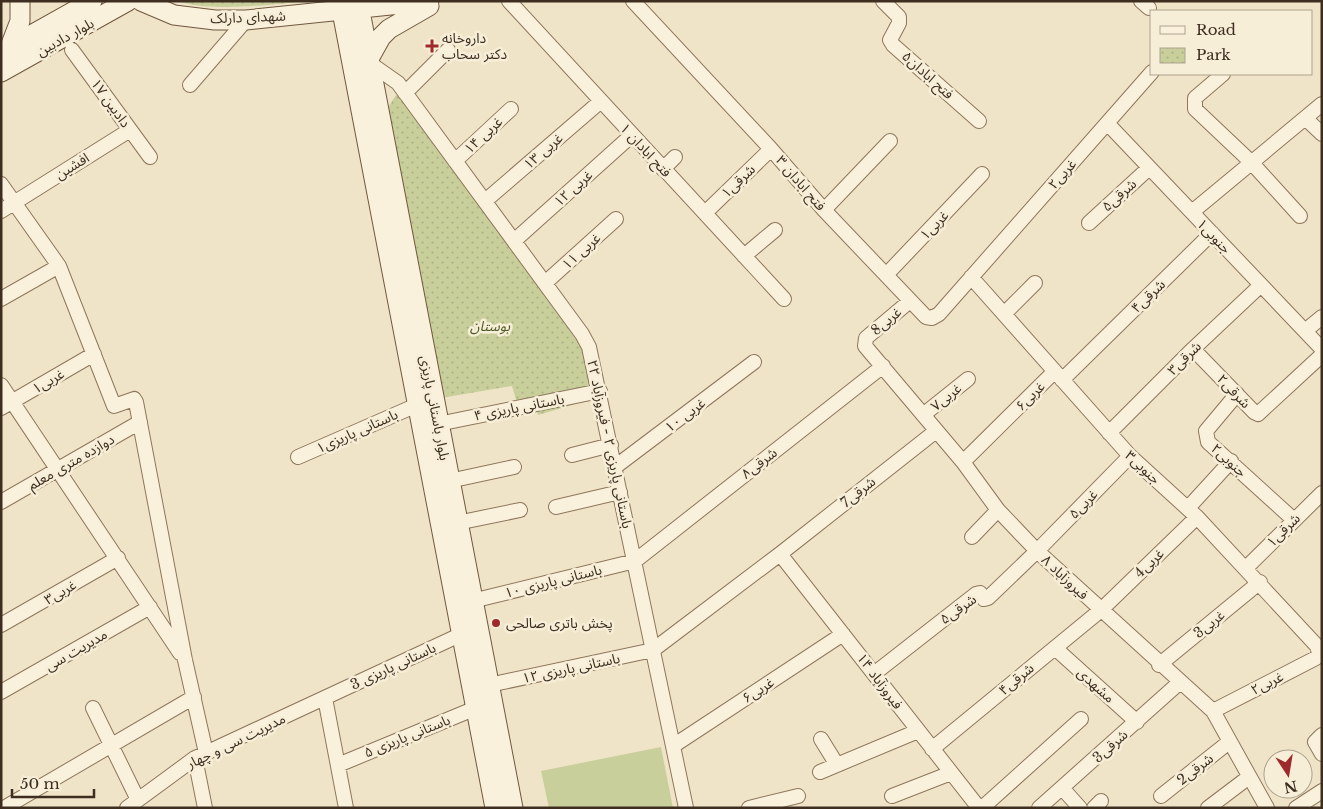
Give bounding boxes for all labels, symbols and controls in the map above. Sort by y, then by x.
street label: شهدای دارلک [210,7,286,27]
legend [1150,10,1313,75]
street label: بلوار دادبین [33,14,97,60]
text: Road [1196,20,1236,39]
place label: داروخانه دکتر سحاب [442,29,507,63]
marker: داروخانه دکتر سحاب [426,40,438,52]
text: Park [1196,45,1232,64]
street label: فتح ابادان۵ [897,47,958,104]
street label: دادبین ۱۷ [87,75,135,131]
street label: غربی ۱۴ [460,113,506,157]
street label: فتح ابادان ۱ [615,119,676,182]
street label: غربی ۱۳ [520,129,566,173]
street label: افشین [52,149,92,183]
street label: فتح ابادان ۳ [771,152,830,216]
street label: غربی۲ [1044,155,1080,193]
street label: شرقی۱ [717,160,759,202]
street label: غربی ۱۲ [550,166,596,210]
street label: شرقی۵ [1098,175,1140,215]
street label: غربی۱ [916,206,952,244]
street label: جنوبی۱ [1193,215,1235,257]
street label: غربی ۱۱ [558,229,604,273]
street label: شرقی۴ [1127,275,1169,317]
street label: غربی8 [867,303,905,339]
park label: بوستان [470,317,510,335]
street label: شرقی۳ [1163,337,1205,379]
street label: بلوار باستانی پاریزی [415,354,454,462]
street label: باستانی پاریزی ۲ - فیروزآباد ۲۲ [582,358,637,530]
street label: غربی۱ [29,365,67,397]
street label: شرقی۲ [1213,370,1255,412]
street label: غربی۶ [1012,378,1048,414]
street label: غربی۷ [927,379,965,415]
street label: باستانی پاریزی ۴ [472,389,566,426]
street label: غربی ۱۰ [661,394,709,436]
street label: باستانی پاریزی۱ [313,405,401,458]
street label: دوازده متری معلم [25,430,119,496]
street label: جنوبی۲ [1207,439,1251,481]
street label: شرقی۸ [737,443,781,483]
street label: جنوبی۳ [1122,446,1164,488]
street label: شرقی7 [837,473,879,511]
street label: غربی۵ [1065,485,1101,523]
street label: شرقی۱ [1262,509,1304,551]
street label: غربی4 [1130,545,1168,581]
street label: فیروزآباد ۸ [1038,551,1092,603]
street label: باستانی پاریزی ۱۰ [502,560,604,603]
street label: غربی۳ [41,576,79,608]
street label: شرقی۵ [936,590,980,628]
street label: غربی3 [1190,606,1228,642]
place label: پخش باتری صالحی [506,614,613,633]
marker: پخش باتری صالحی [490,617,502,629]
street label: مدیریت سی [42,625,110,675]
street label: باستانی پاریزی 3 [347,638,439,695]
street label: باستانی پاریزی ۱۲ [520,649,622,688]
street label: فیروزآباد ۱۴ [853,649,907,713]
street label: شرقی۴ [995,659,1037,699]
street label: مشهدی [1073,663,1119,707]
street label: غربی۲ [1248,667,1286,699]
street label: غربی۶ [739,673,777,707]
street label: مدیریت سی و چهار [183,709,289,774]
street label: باستانی پاریزی ۵ [361,710,453,763]
street label: شرقی3 [1089,725,1131,767]
street label: شرقی2 [1173,749,1217,789]
north arrow [1263,749,1313,799]
scale bar [12,766,95,798]
text: 50 m [20,774,60,793]
text: N [1282,777,1299,797]

